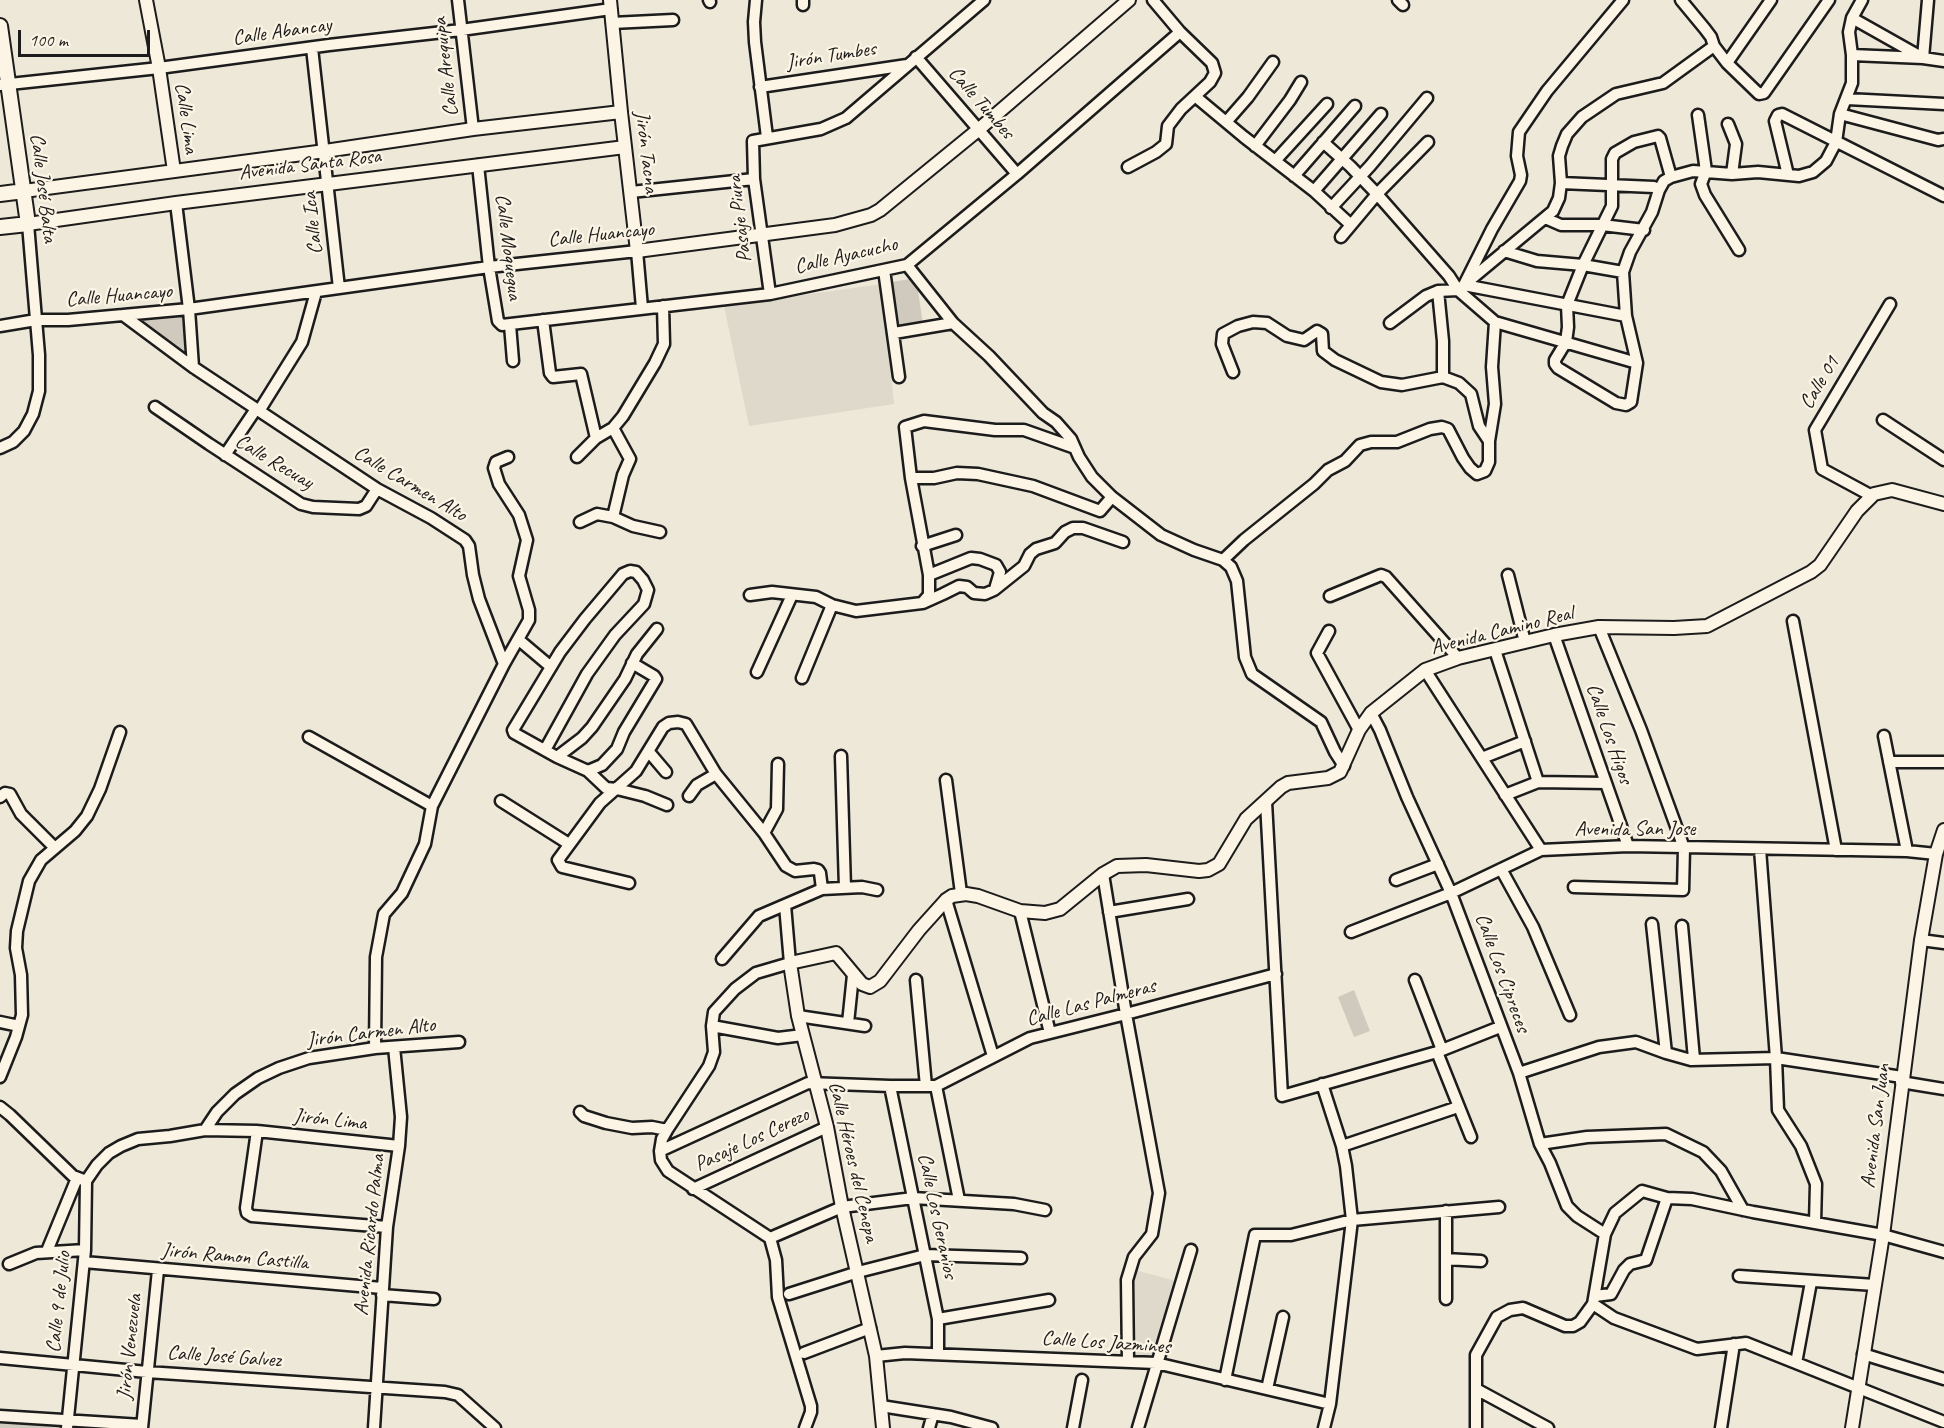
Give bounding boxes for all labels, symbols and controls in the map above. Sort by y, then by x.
street label: Calle Abancay [231,13,333,51]
street label: Calle Arequipa [427,16,465,118]
scale bar [21,18,153,56]
text: 100 m [29,29,68,51]
street label: Jirón Tumbes [784,36,878,76]
street label: Calle Tumbes [942,61,1020,145]
street label: Calle Lima [169,81,203,155]
street label: Jirón Tacna [628,110,664,194]
street label: Calle José Balta [24,132,62,244]
street label: Avenida Santa Rosa [238,144,382,186]
street label: Pasaje Piura [722,174,758,264]
street label: Calle Ica [297,190,329,256]
street label: Calle Moquegua [489,192,527,302]
street label: Calle Huancayo [547,217,655,253]
street label: Calle Ayacucho [792,232,900,280]
street label: Calle Huancayo [65,279,173,313]
street label: Calle 01 [1795,352,1845,414]
street label: Calle Recuay [230,429,318,495]
street label: Calle Carmen Alto [349,440,471,528]
street label: Avenida Camino Real [1428,601,1576,661]
street label: Calle Los Higos [1580,680,1638,788]
street label: Avenida San Jose [1575,816,1695,842]
street label: Calle Los Cipreces [1469,910,1535,1036]
street label: Calle Las Palmeras [1023,974,1159,1032]
street label: Jirón Carmen Alto [305,1013,437,1053]
street label: Avenida San Juan [1856,1062,1896,1190]
street label: Calle Héroes del Cenepa [822,1079,884,1245]
street label: Pasaje Los Cerezo [691,1102,813,1178]
street label: Jirón Lima [292,1104,368,1136]
street label: Calle Los Geranios [911,1151,963,1281]
street label: Avenida Ricardo Palma [349,1153,391,1317]
street label: Jirón Ramon Castilla [161,1238,309,1276]
street label: Calle 9 de Julio [41,1250,77,1354]
street label: Jirón Venezuela [112,1293,148,1401]
street label: Calle Los Jazmines [1041,1326,1171,1360]
street label: Calle José Galvez [166,1340,282,1374]

